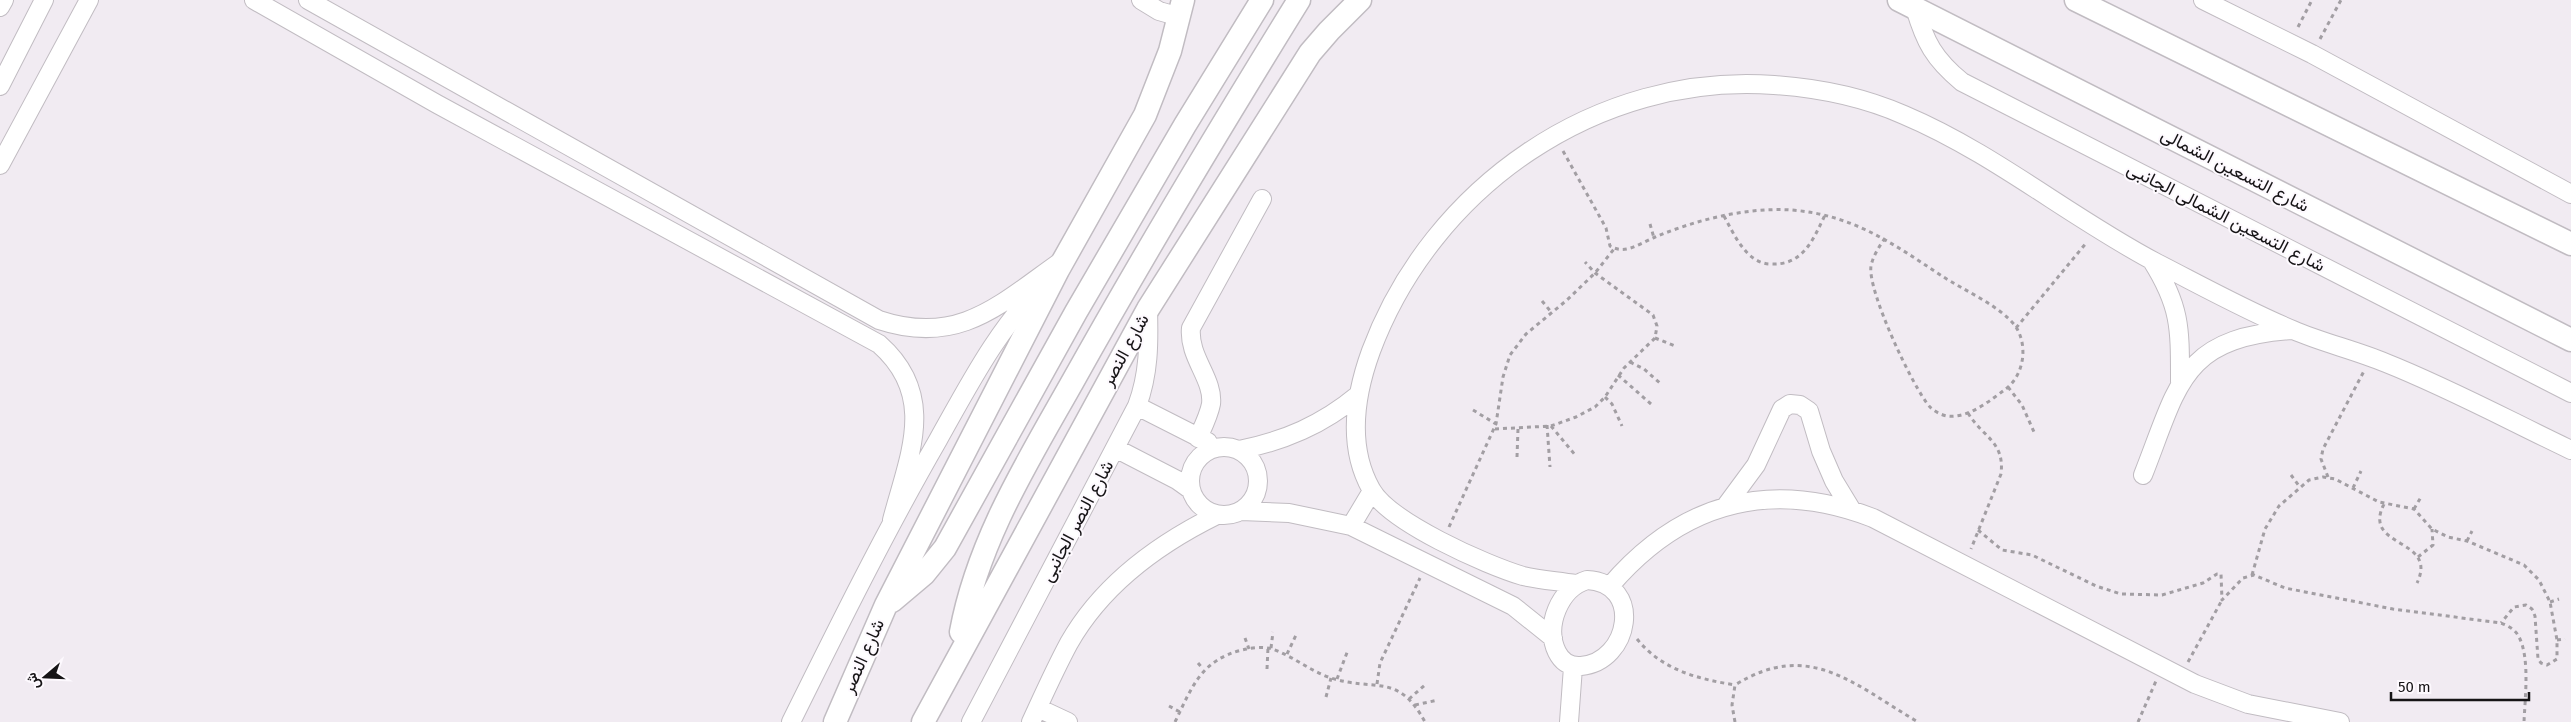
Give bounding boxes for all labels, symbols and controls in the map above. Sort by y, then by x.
street label: شارع التسعين الشمالى [2157,123,2313,218]
street label: شارع التسعين الشمالى الجانبى [2123,157,2329,278]
street label: شارع النصر [1096,310,1155,391]
street label: شارع النصر الجانبى [1036,456,1119,586]
street label: شارع النصر [837,616,890,698]
north arrow [20,652,70,702]
text: ش [22,670,44,692]
scale bar [2391,670,2528,702]
text: 50 m [2398,678,2431,696]

